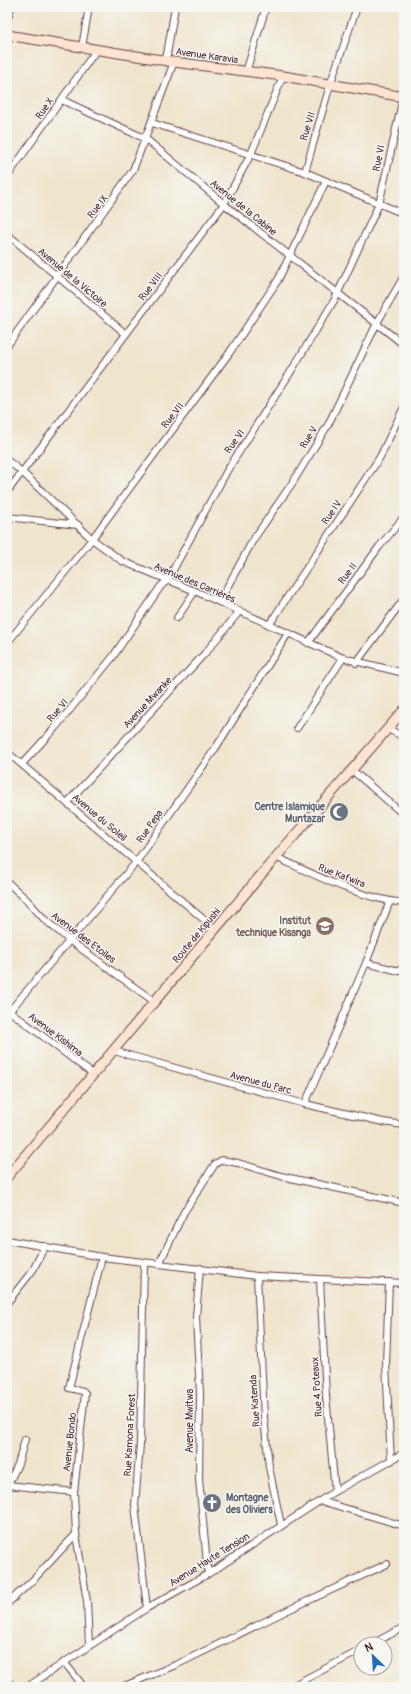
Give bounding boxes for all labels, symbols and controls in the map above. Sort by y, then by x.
street label: Avenue Karavia [175,46,239,66]
street label: Rue X [33,95,57,122]
street label: Rue VII [298,110,318,142]
street label: Rue VI [370,144,388,173]
street label: Avenue de la Cabine [208,177,279,238]
street label: Rue IX [85,192,111,221]
street label: Avenue de la Victoire [35,245,109,310]
street label: Rue VIII [136,270,165,303]
street label: Rue VII [159,400,187,431]
street label: Rue V [298,424,320,451]
street label: Rue VI [222,427,247,456]
street label: Rue IV [319,498,344,527]
street label: Avenue des Carrières [152,560,238,606]
street label: Rue II [336,561,360,587]
street label: Avenue Mwanke [121,674,175,731]
street label: Rue VI [45,697,71,725]
street label: Avenue du Soleil [70,791,129,844]
place label: Centre Islamique Muntazar [254,801,326,825]
mosque icon: Centre Islamique Muntazar [328,801,350,823]
street label: Rue Pepa [134,807,166,845]
street label: Rue Kafwira [316,861,367,891]
street label: Route de Kipushi [170,906,223,966]
street label: Avenue des Etoiles [49,910,118,966]
place label: Institut technique Kisanga [235,915,312,939]
school or university icon: Institut technique Kisanga [314,915,336,937]
street label: Avenue Kishima [26,1010,85,1059]
street label: Avenue du Parc [229,1069,293,1097]
street label: Rue 4 Poteaux [309,1356,325,1417]
street label: Rue Katenda [247,1374,263,1427]
street label: Avenue Mwitwa [184,1389,196,1453]
street label: Rue Kamona Forest [122,1392,138,1477]
street label: Avenue Bondo [61,1411,79,1472]
church icon: Montagne des Oliviers [201,1492,223,1514]
place label: Montagne des Oliviers [226,1492,273,1516]
street label: Avenue Haute Tension [167,1530,252,1589]
north arrow [353,1636,393,1676]
text: N [363,1640,376,1655]

